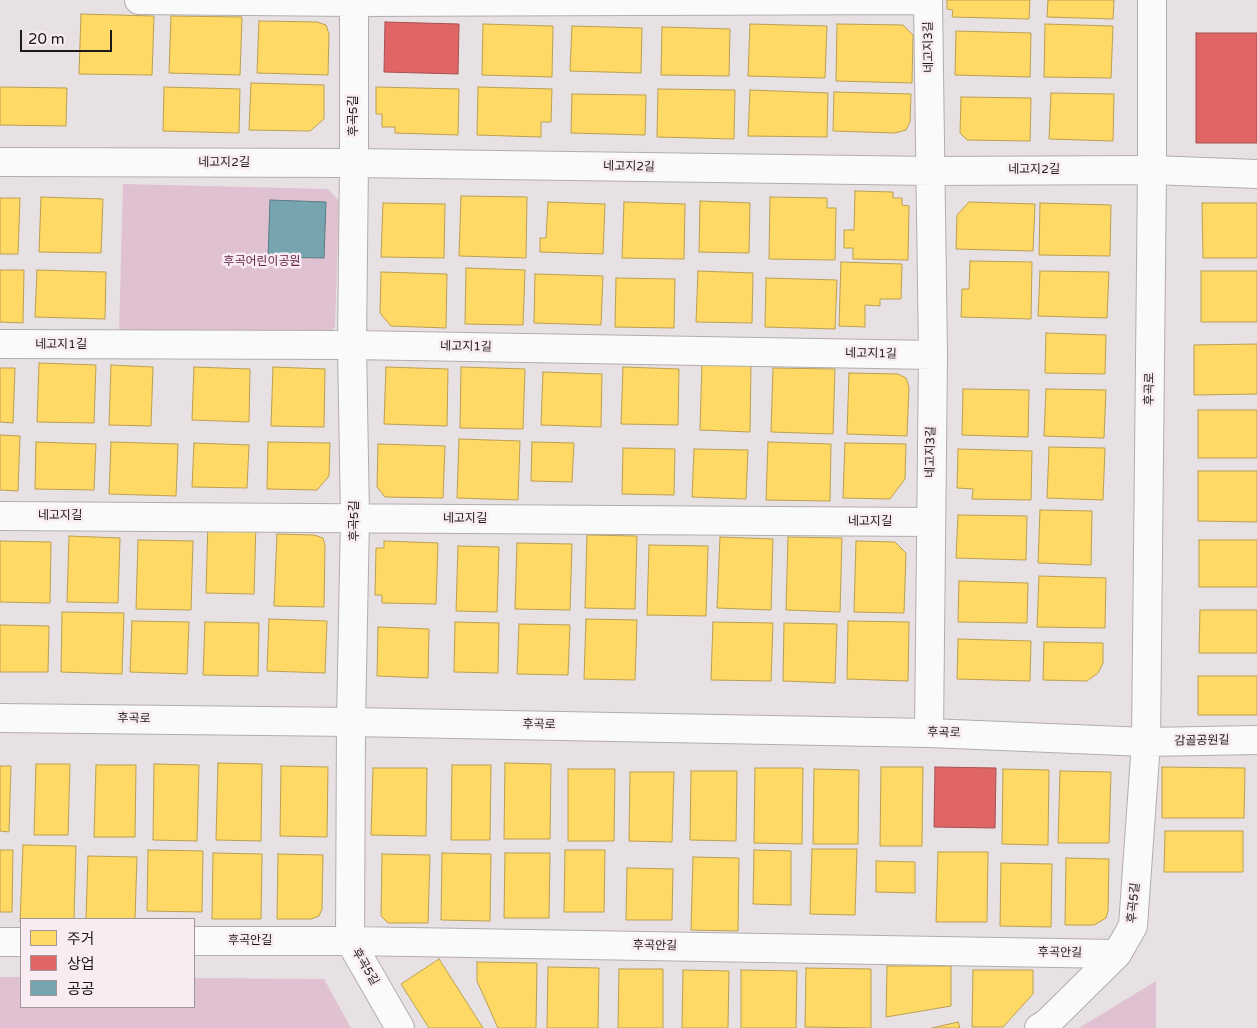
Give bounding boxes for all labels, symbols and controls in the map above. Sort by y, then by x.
scale bar [22,20,115,52]
street label: 네고지3길 [921,21,937,73]
text: 20 m [28,30,65,48]
street label: 후곡5길 [347,96,361,136]
street label: 네고지2길 [198,156,250,170]
street label: 네고지2길 [603,159,655,175]
street label: 네고지2길 [1008,163,1060,177]
park label: 후곡어린이공원 [223,255,301,269]
street label: 네고지1길 [35,338,87,352]
street label: 네고지1길 [440,339,492,355]
street label: 네고지1길 [845,346,897,362]
street label: 후곡로 [1143,372,1157,406]
street label: 네고지3길 [923,426,939,478]
street label: 후곡5길 [348,501,362,541]
street label: 네고지길 [38,509,82,523]
street label: 네고지길 [443,512,487,526]
street label: 네고지길 [848,515,892,529]
street label: 후곡로 [117,712,151,726]
street label: 후곡로 [522,718,556,732]
street label: 후곡로 [927,725,961,741]
street label: 감골공원길 [1174,733,1230,749]
street label: 후곡5길 [1125,882,1143,924]
legend [20,918,195,1008]
text: 주거 [67,930,95,948]
street label: 후곡안길 [228,934,272,948]
street label: 후곡안길 [633,938,677,954]
street label: 후곡안길 [1038,945,1082,961]
street label: 후곡5길 [349,946,381,988]
text: 상업 [67,955,95,973]
text: 공공 [67,980,95,998]

